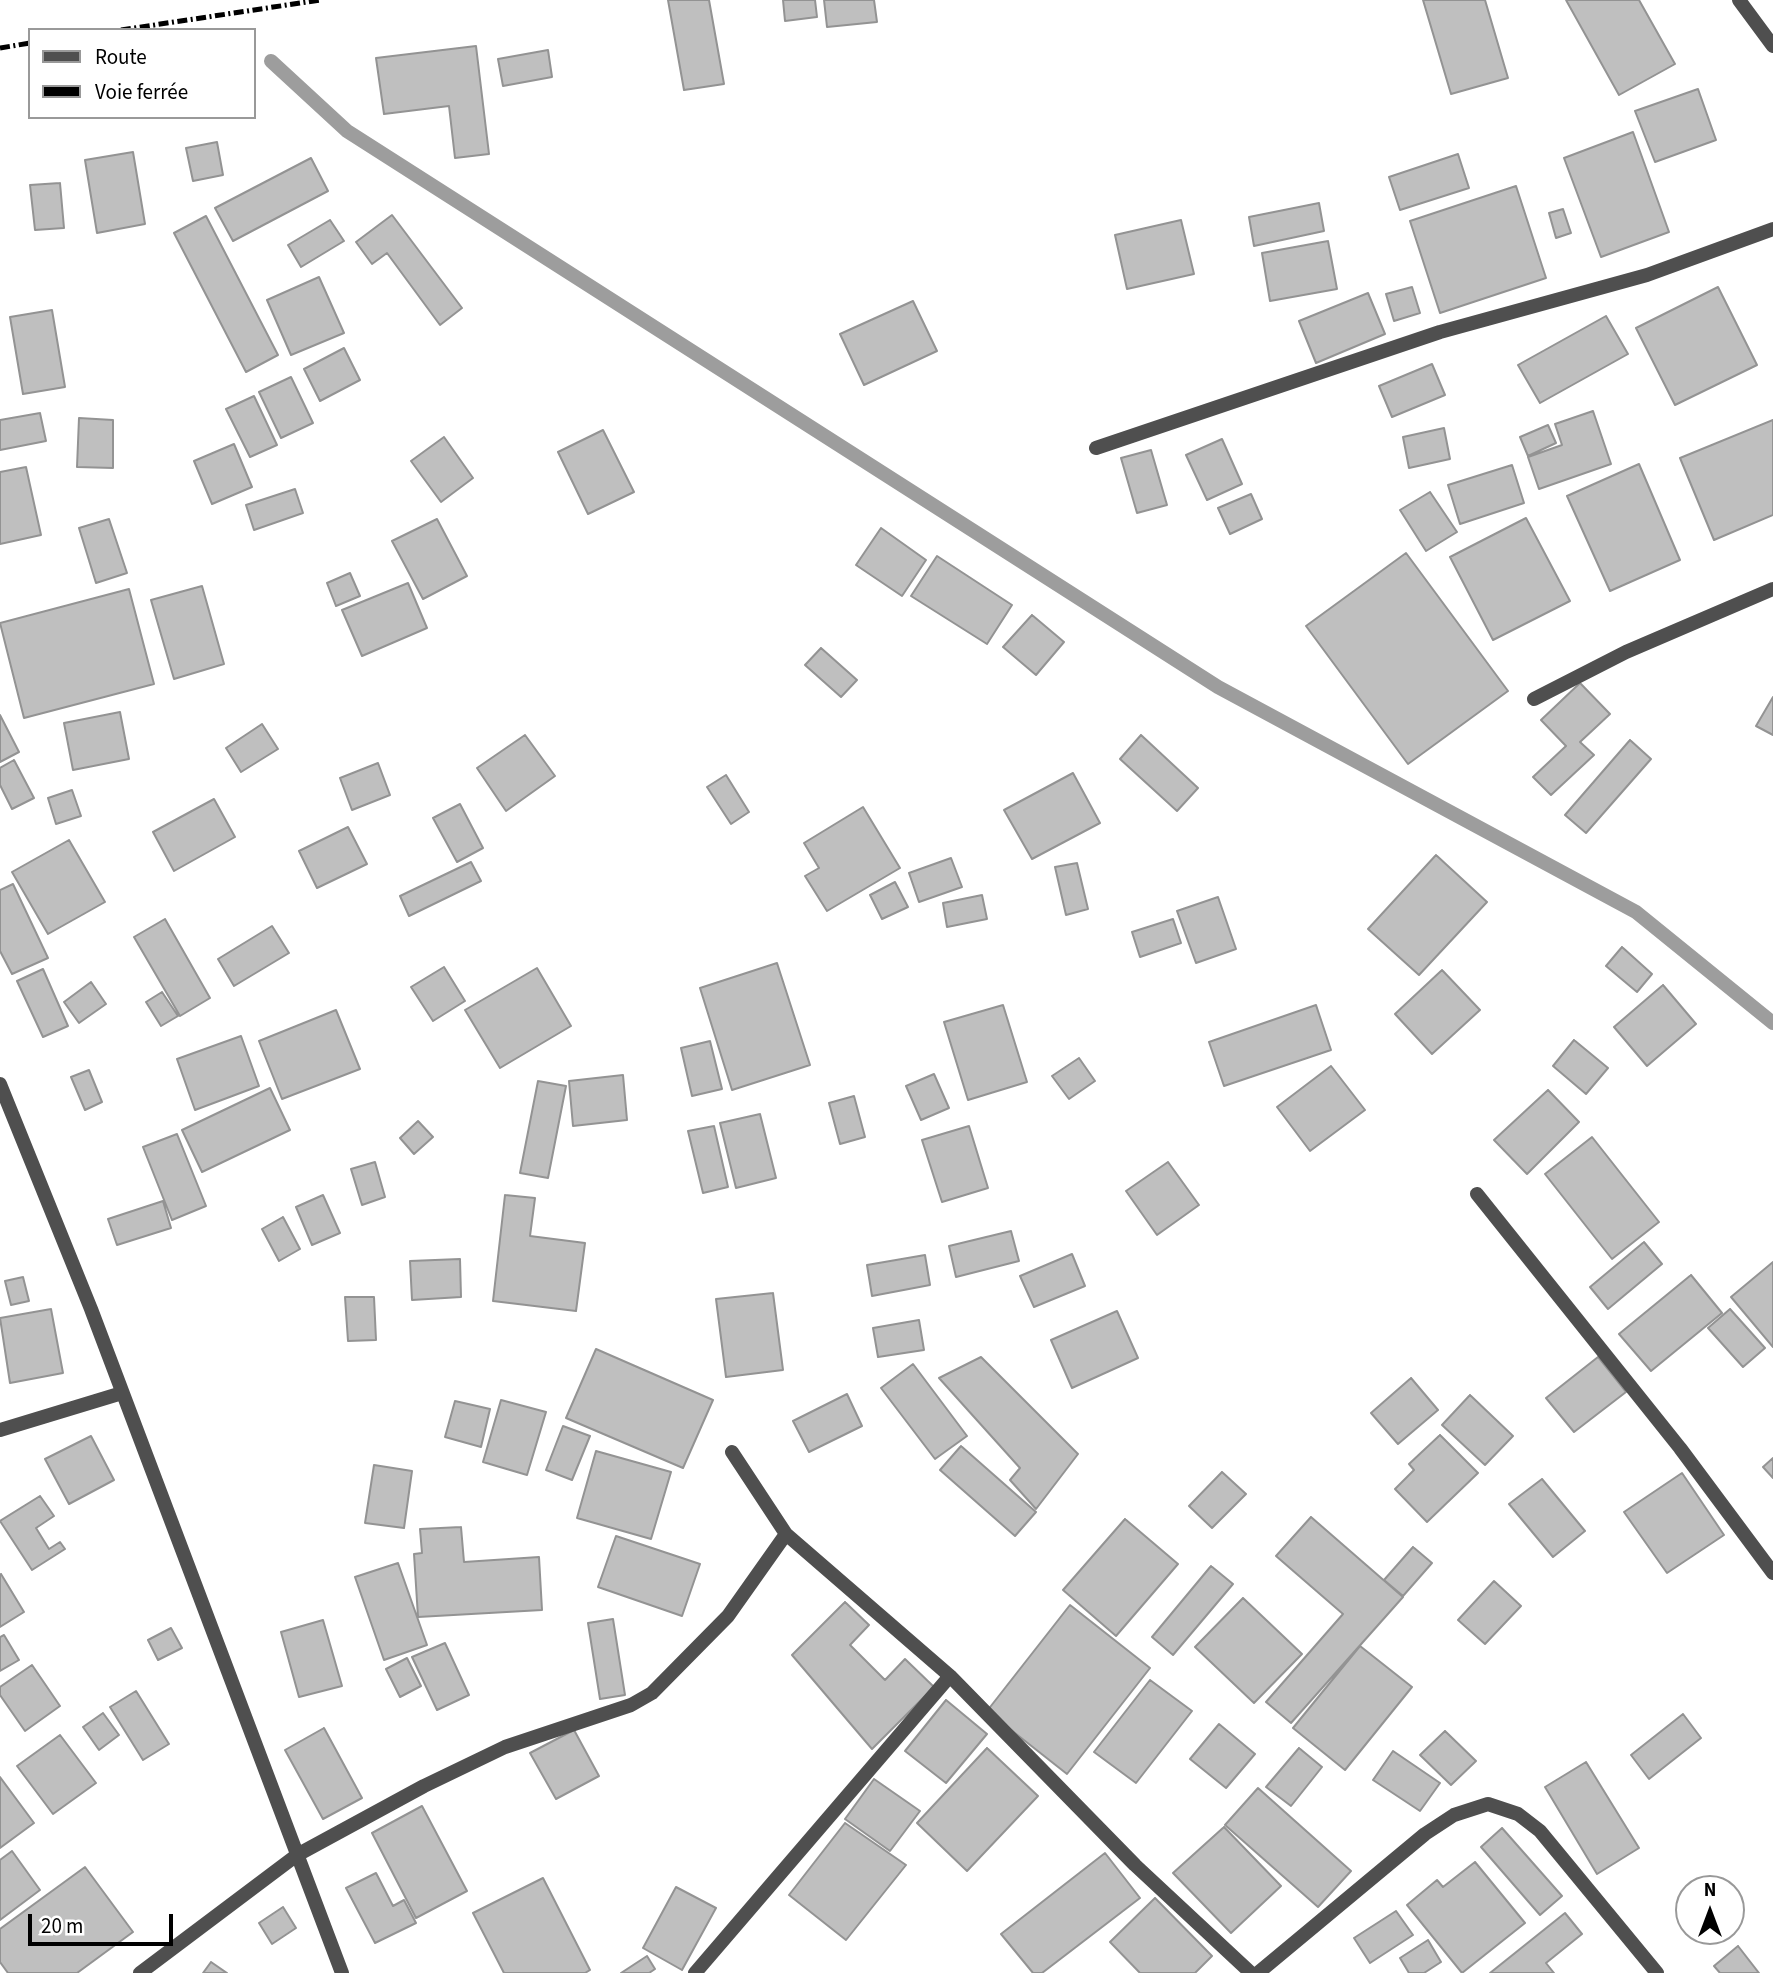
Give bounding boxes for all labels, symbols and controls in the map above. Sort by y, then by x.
legend [28,28,256,119]
text: Route [95,42,147,72]
text: Voie ferrée [95,77,188,107]
north arrow [1675,1875,1745,1945]
text: N [1704,1877,1716,1904]
scale bar [32,1899,177,1943]
text: 20 m [41,1911,83,1941]

